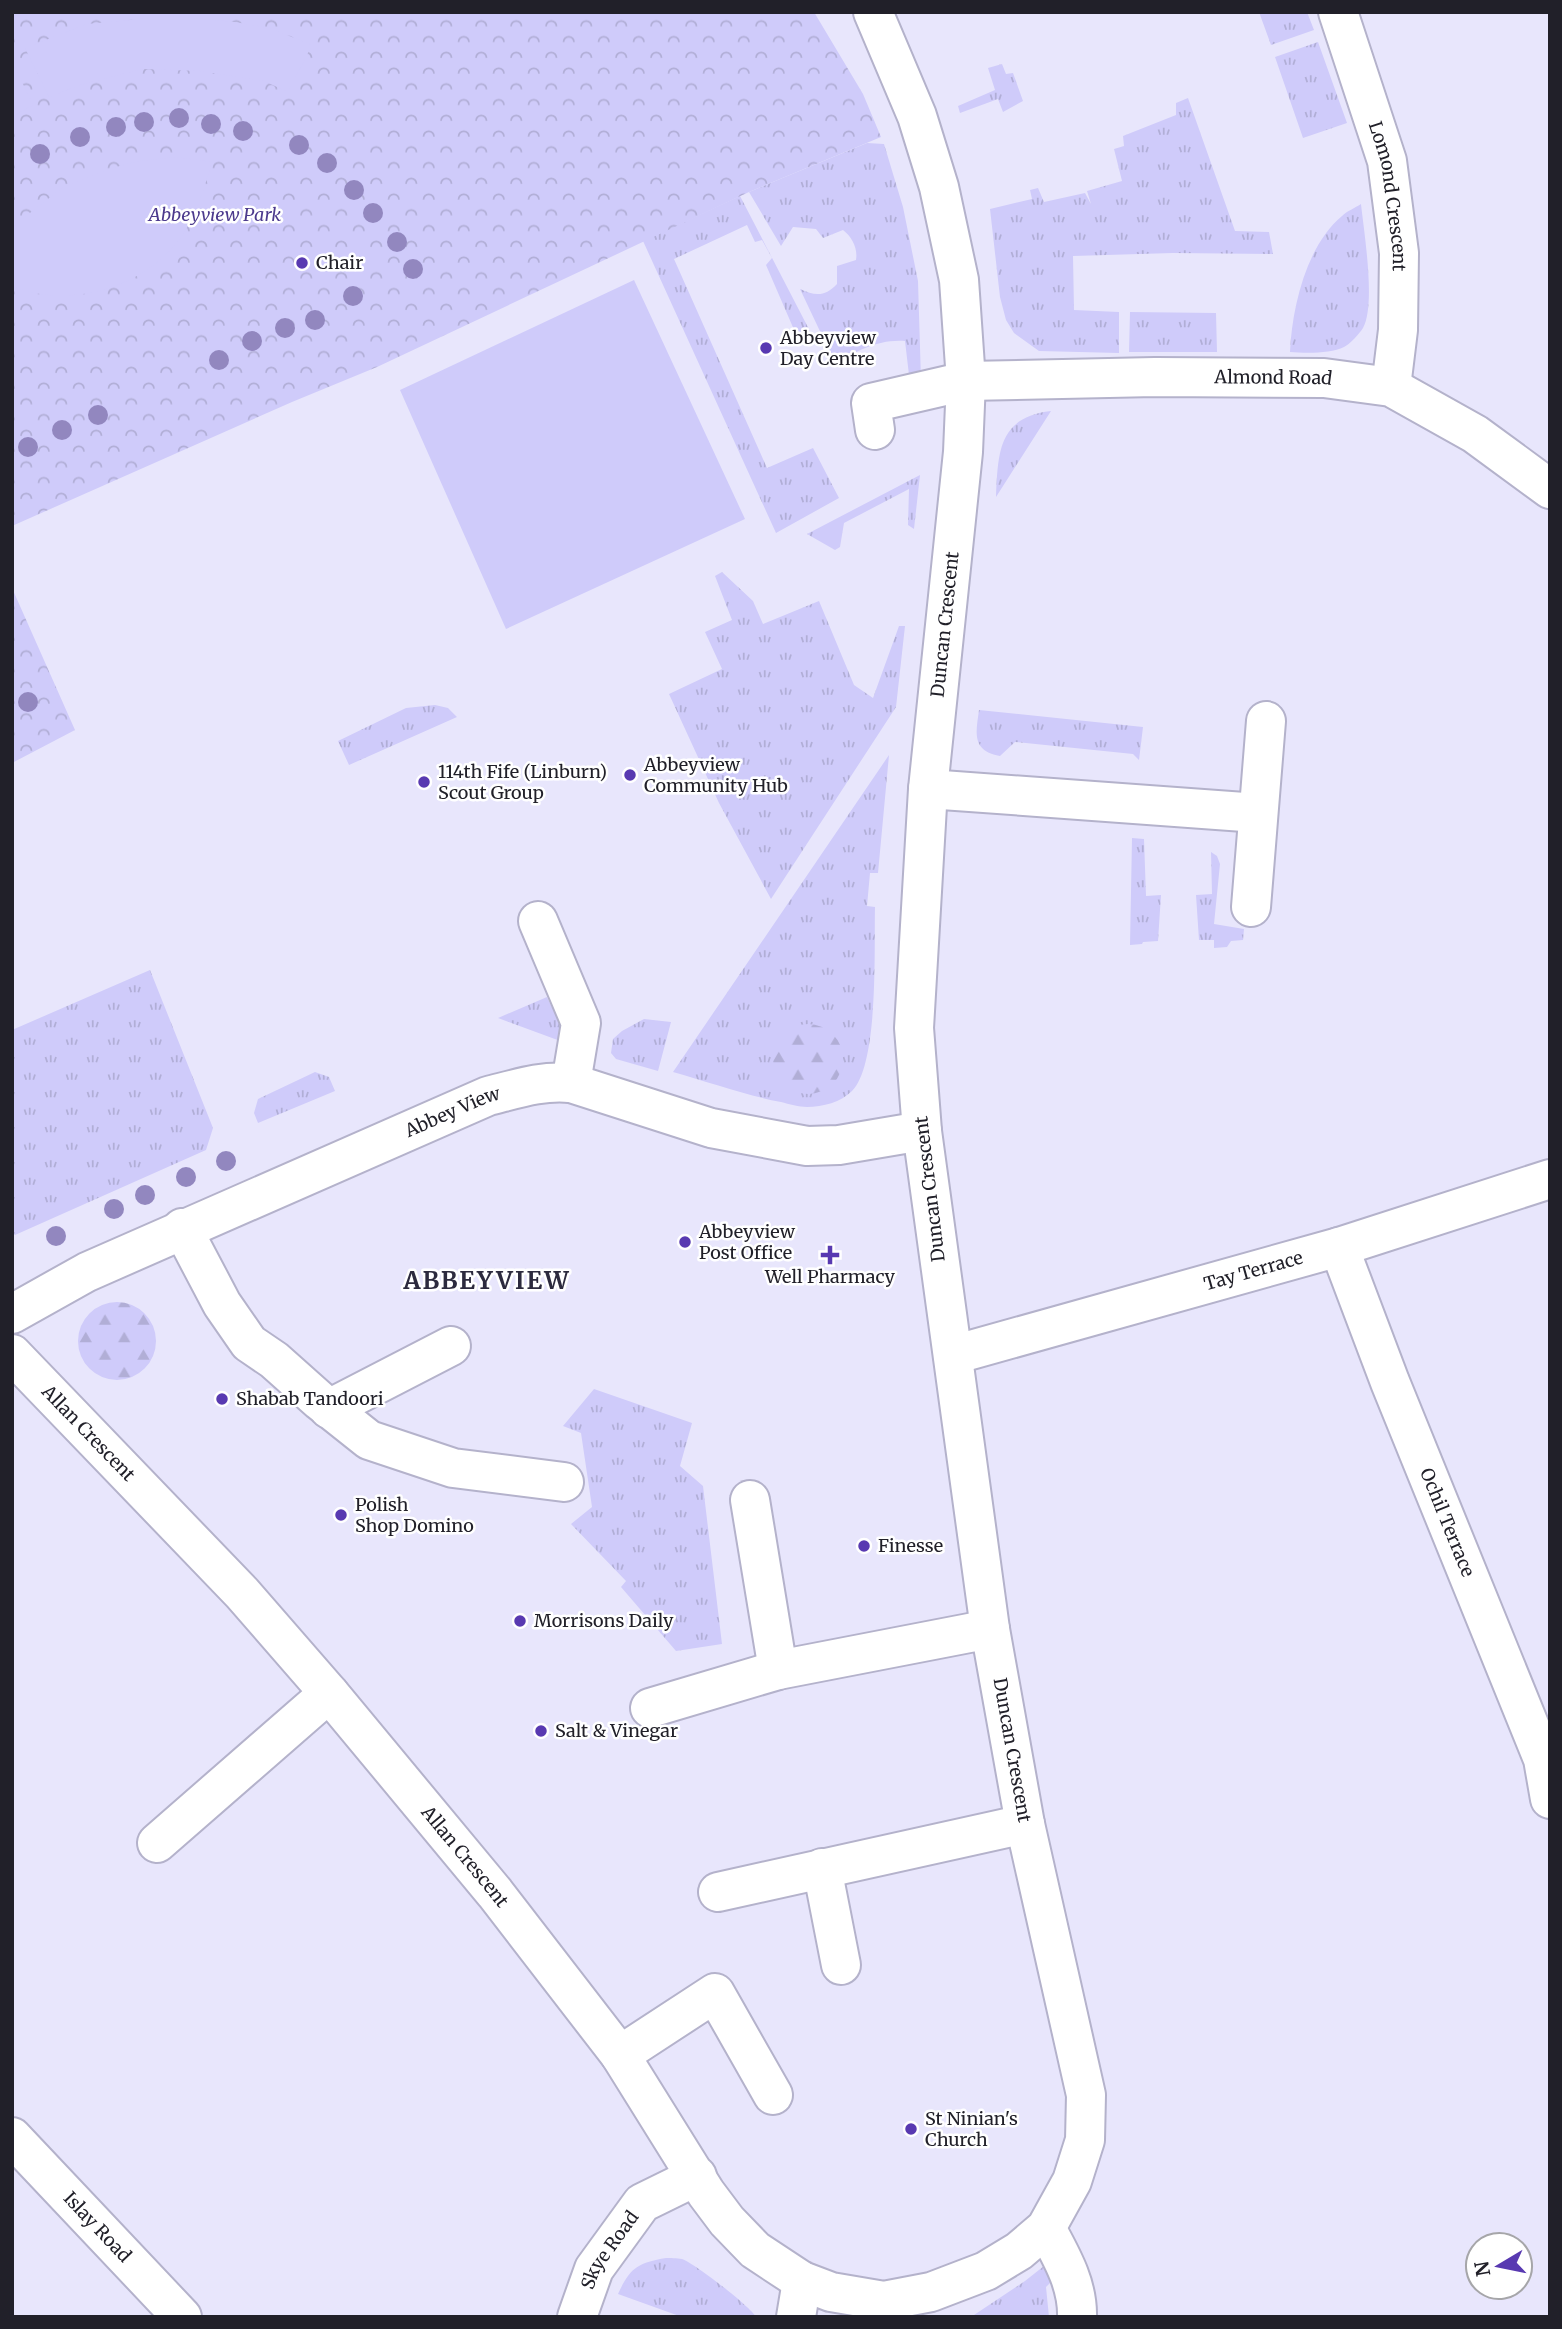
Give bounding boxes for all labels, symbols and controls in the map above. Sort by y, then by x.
street label: Lomond Crescent [1364,118,1411,272]
park label: Abbeyview Park [147,203,281,226]
place label: Chair [316,251,363,274]
marker: Chair [294,255,310,271]
place label: Abbeyview Day Centre [779,326,877,370]
marker: Abbeyview Day Centre [758,340,774,356]
street label: Almond Road [1213,365,1334,390]
street label: Duncan Crescent [926,550,964,698]
place label: Abbeyview Community Hub [643,753,788,797]
place label: 114th Fife (Linburn) Scout Group [438,760,607,804]
marker: Abbeyview Community Hub [622,767,638,783]
marker: 114th Fife (Linburn) Scout Group [416,774,432,790]
street label: Abbey View [400,1081,503,1142]
street label: Duncan Crescent [909,1115,950,1263]
place label: Abbeyview Post Office [698,1220,796,1264]
marker: Abbeyview Post Office [677,1234,693,1250]
street label: Tay Terrace [1201,1246,1305,1295]
marker: Well Pharmacy [822,1247,838,1263]
district label: ABBEYVIEW [402,1265,571,1296]
place label: Well Pharmacy [764,1265,896,1288]
street label: Allan Crescent [36,1379,140,1486]
place label: Shabab Tandoori [236,1387,384,1410]
marker: Shabab Tandoori [214,1391,230,1407]
street label: Ochil Terrace [1415,1465,1480,1580]
place label: Polish Shop Domino [355,1493,474,1537]
marker: Polish Shop Domino [333,1507,349,1523]
place label: Finesse [878,1534,943,1557]
marker: Finesse [856,1538,872,1554]
place label: Morrisons Daily [534,1609,674,1632]
marker: Morrisons Daily [512,1613,528,1629]
street label: Duncan Crescent [988,1676,1037,1824]
place label: Salt & Vinegar [555,1719,678,1742]
marker: Salt & Vinegar [533,1723,549,1739]
street label: Allan Crescent [416,1800,514,1912]
place label: St Ninian's Church [925,2107,1018,2151]
marker: St Ninian's Church [903,2121,919,2137]
street label: Islay Road [59,2187,136,2267]
street label: Skye Road [576,2206,644,2292]
north arrow [1464,2231,1534,2301]
text: N [1469,2259,1495,2278]

